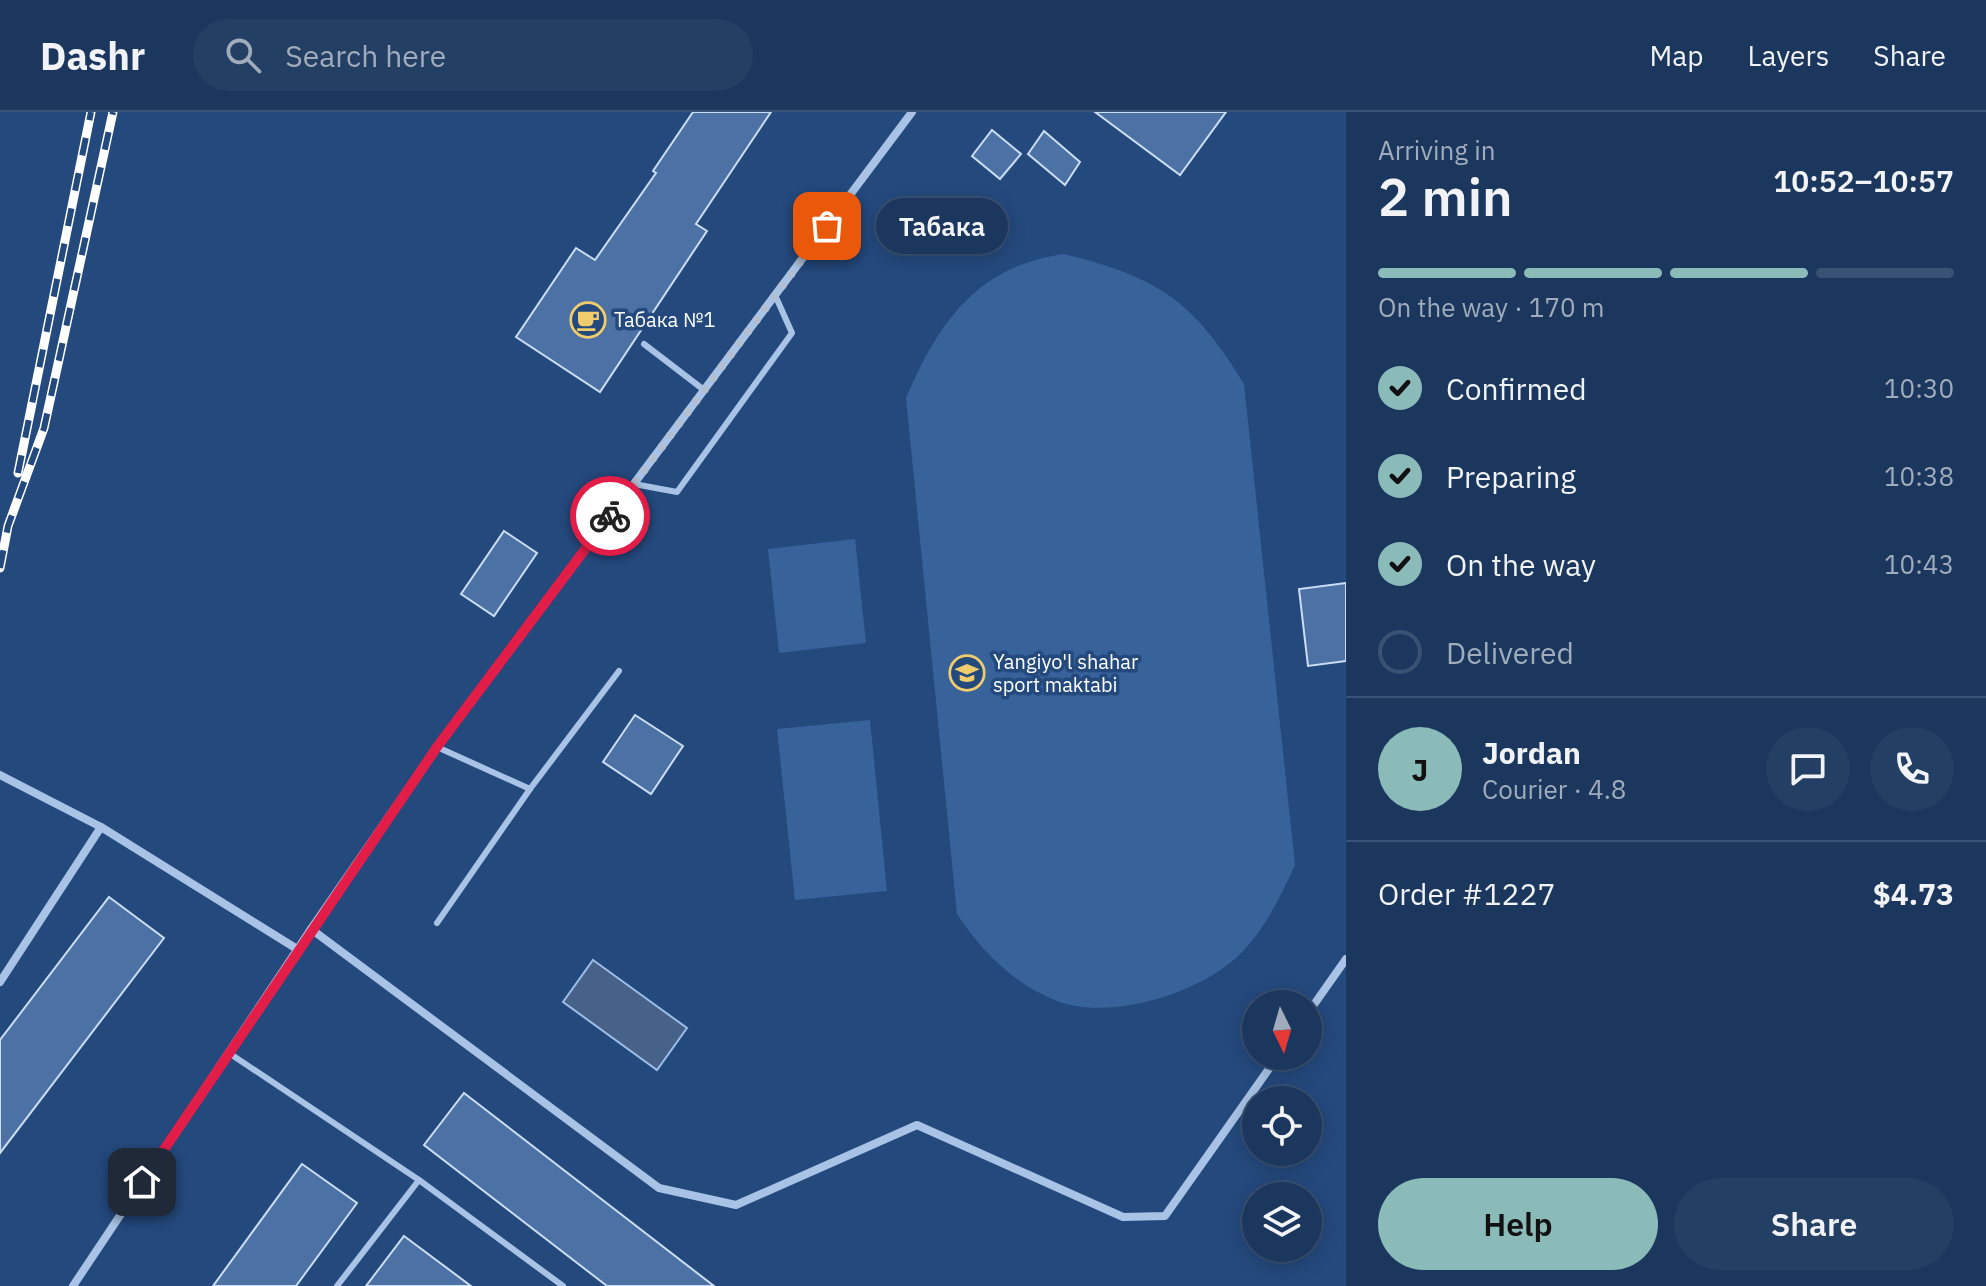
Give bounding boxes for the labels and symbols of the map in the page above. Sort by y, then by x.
pin [793,192,861,260]
callout: Табака [875,198,1007,254]
cafe icon: Табака №1 [569,301,607,339]
place label: Табака №1 [614,306,716,333]
courier [570,476,650,556]
place label: Yangiyo'l shahar sport maktabi [993,648,1138,698]
school or university icon: Yangiyo'l shahar sport maktabi [948,654,986,692]
north arrow [1242,990,1322,1070]
pin [108,1148,176,1216]

